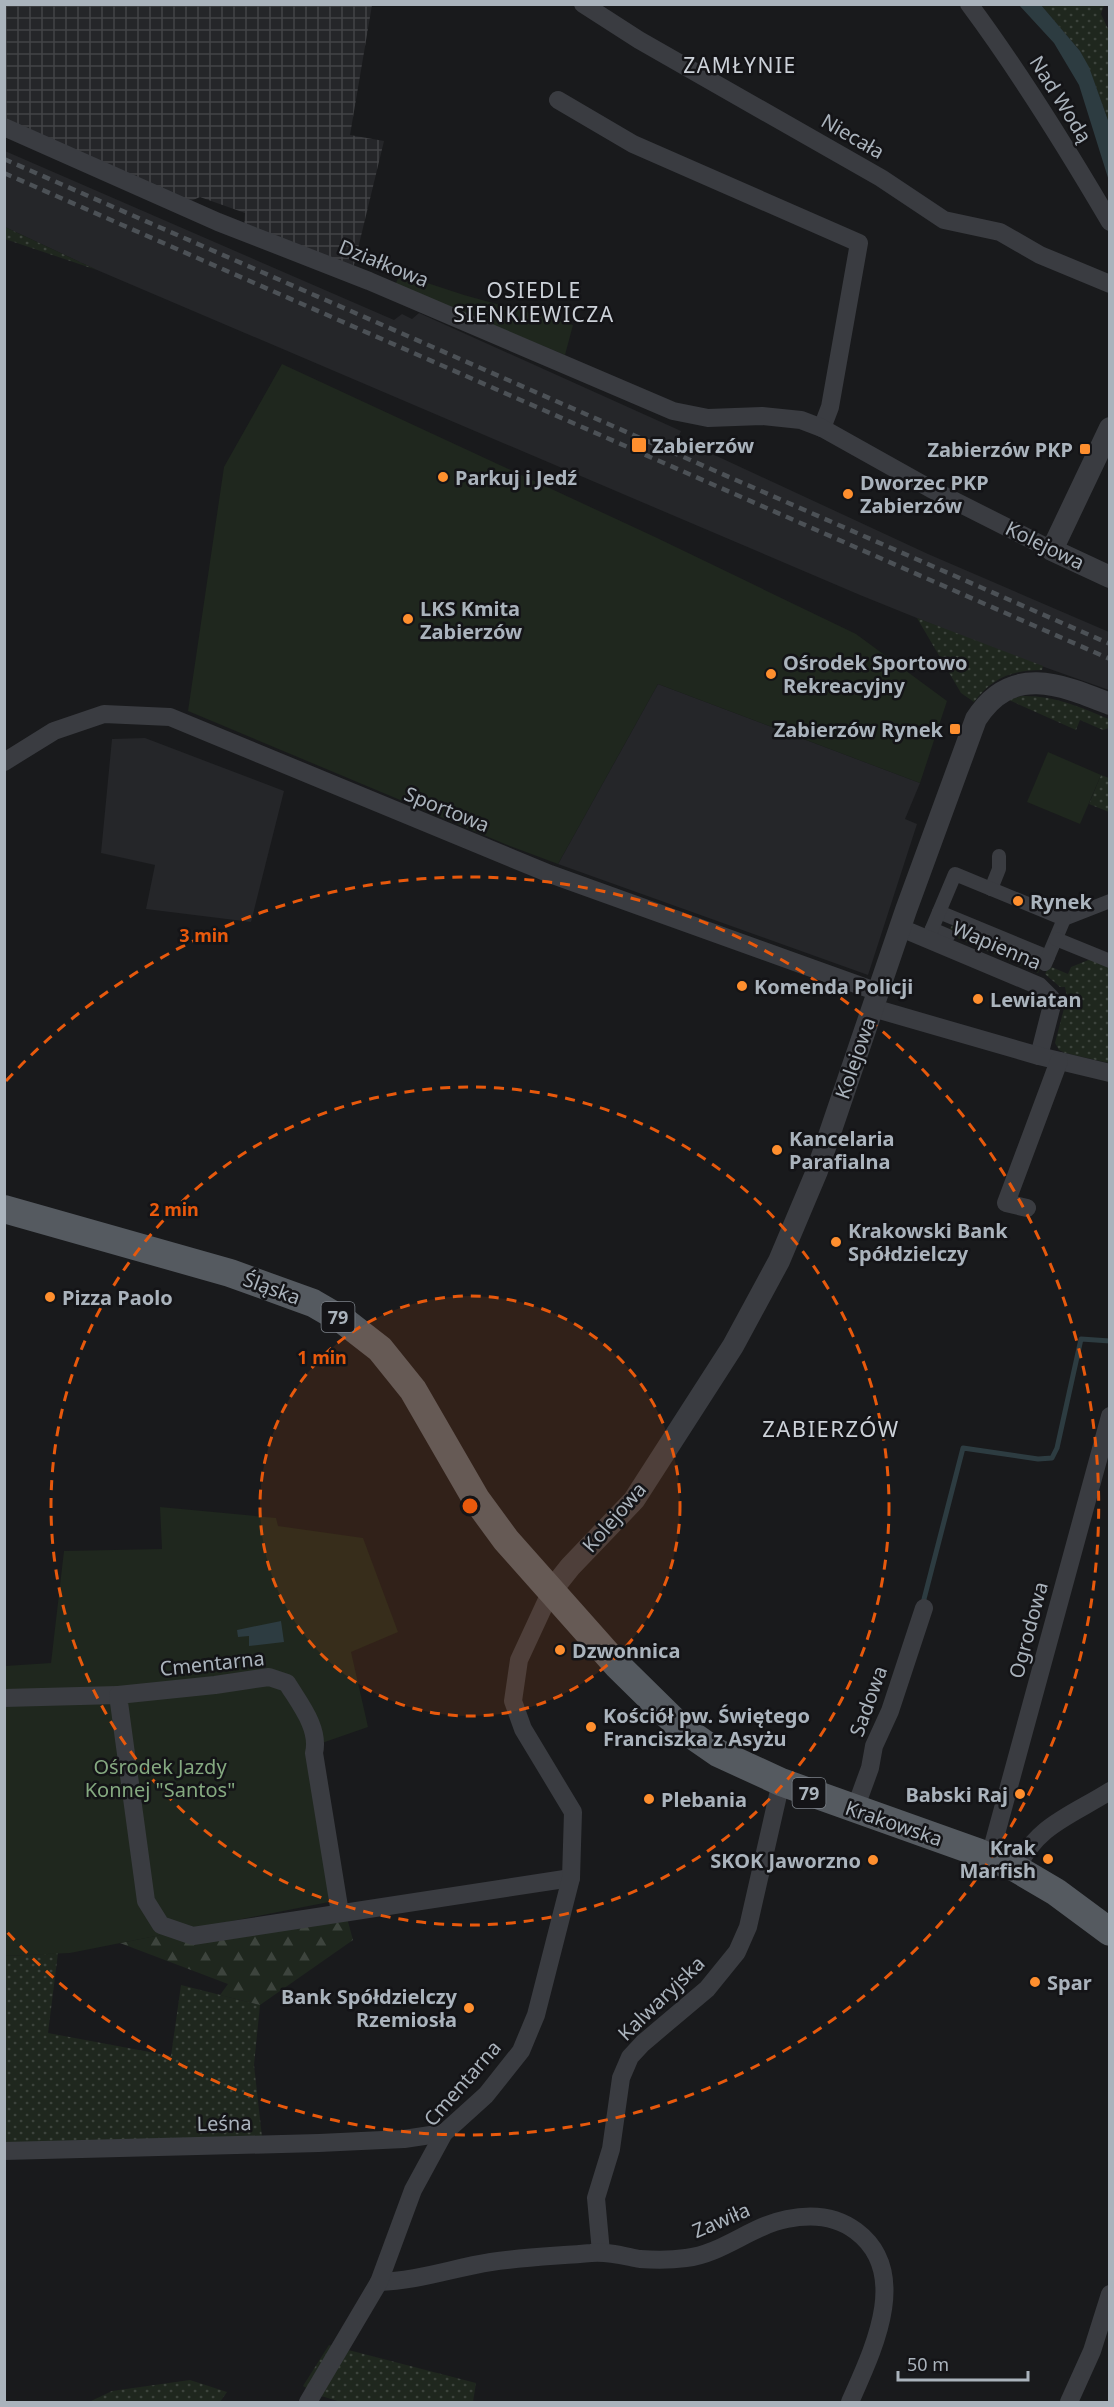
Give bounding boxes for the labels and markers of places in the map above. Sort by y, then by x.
place label: Zabierzów [652,432,754,459]
marker: Zabierzów [630,436,648,454]
place label: Zabierzów PKP [928,436,1073,463]
marker: Zabierzów PKP [1078,442,1092,456]
place label: Parkuj i Jedź [455,464,577,491]
place label: Dworzec PKP Zabierzów [860,469,989,519]
marker: Parkuj i Jedź [436,470,450,484]
marker: Dworzec PKP Zabierzów [841,487,855,501]
place label: LKS Kmita Zabierzów [420,595,522,645]
marker: LKS Kmita Zabierzów [401,612,415,626]
place label: Ośrodek Sportowo Rekreacyjny [783,649,968,699]
marker: Ośrodek Sportowo Rekreacyjny [764,667,778,681]
place label: Zabierzów Rynek [774,716,944,743]
marker: Zabierzów Rynek [948,722,962,736]
place label: Rynek [1030,888,1092,915]
marker: Rynek [1011,894,1025,908]
place label: Komenda Policji [754,973,913,1000]
marker: Komenda Policji [735,979,749,993]
place label: Lewiatan [990,986,1081,1013]
marker: Lewiatan [971,992,985,1006]
place label: Kancelaria Parafialna [789,1125,894,1175]
marker: Kancelaria Parafialna [770,1143,784,1157]
place label: Krakowski Bank Spółdzielczy [848,1217,1008,1267]
marker: Krakowski Bank Spółdzielczy [829,1235,843,1249]
place label: Pizza Paolo [62,1284,173,1311]
marker: Pizza Paolo [43,1290,57,1304]
centre of rings [460,1496,480,1516]
place label: Dzwonnica [572,1637,680,1664]
marker: Dzwonnica [553,1643,567,1657]
place label: Kościół pw. Świętego Franciszka z Asyżu [603,1702,810,1752]
marker: Kościół pw. Świętego Franciszka z Asyżu [584,1720,598,1734]
place label: Babski Raj [905,1781,1008,1808]
place label: Plebania [661,1786,747,1813]
marker: Babski Raj [1013,1787,1027,1801]
marker: Plebania [642,1792,656,1806]
place label: Krak Marfish [959,1834,1037,1884]
place label: SKOK Jaworzno [710,1847,861,1874]
marker: Krak Marfish [1041,1852,1055,1866]
marker: SKOK Jaworzno [866,1853,880,1867]
place label: Spar [1047,1969,1092,1996]
marker: Spar [1028,1975,1042,1989]
place label: Bank Spółdzielczy Rzemiosła [281,1983,458,2033]
marker: Bank Spółdzielczy Rzemiosła [462,2001,476,2015]

